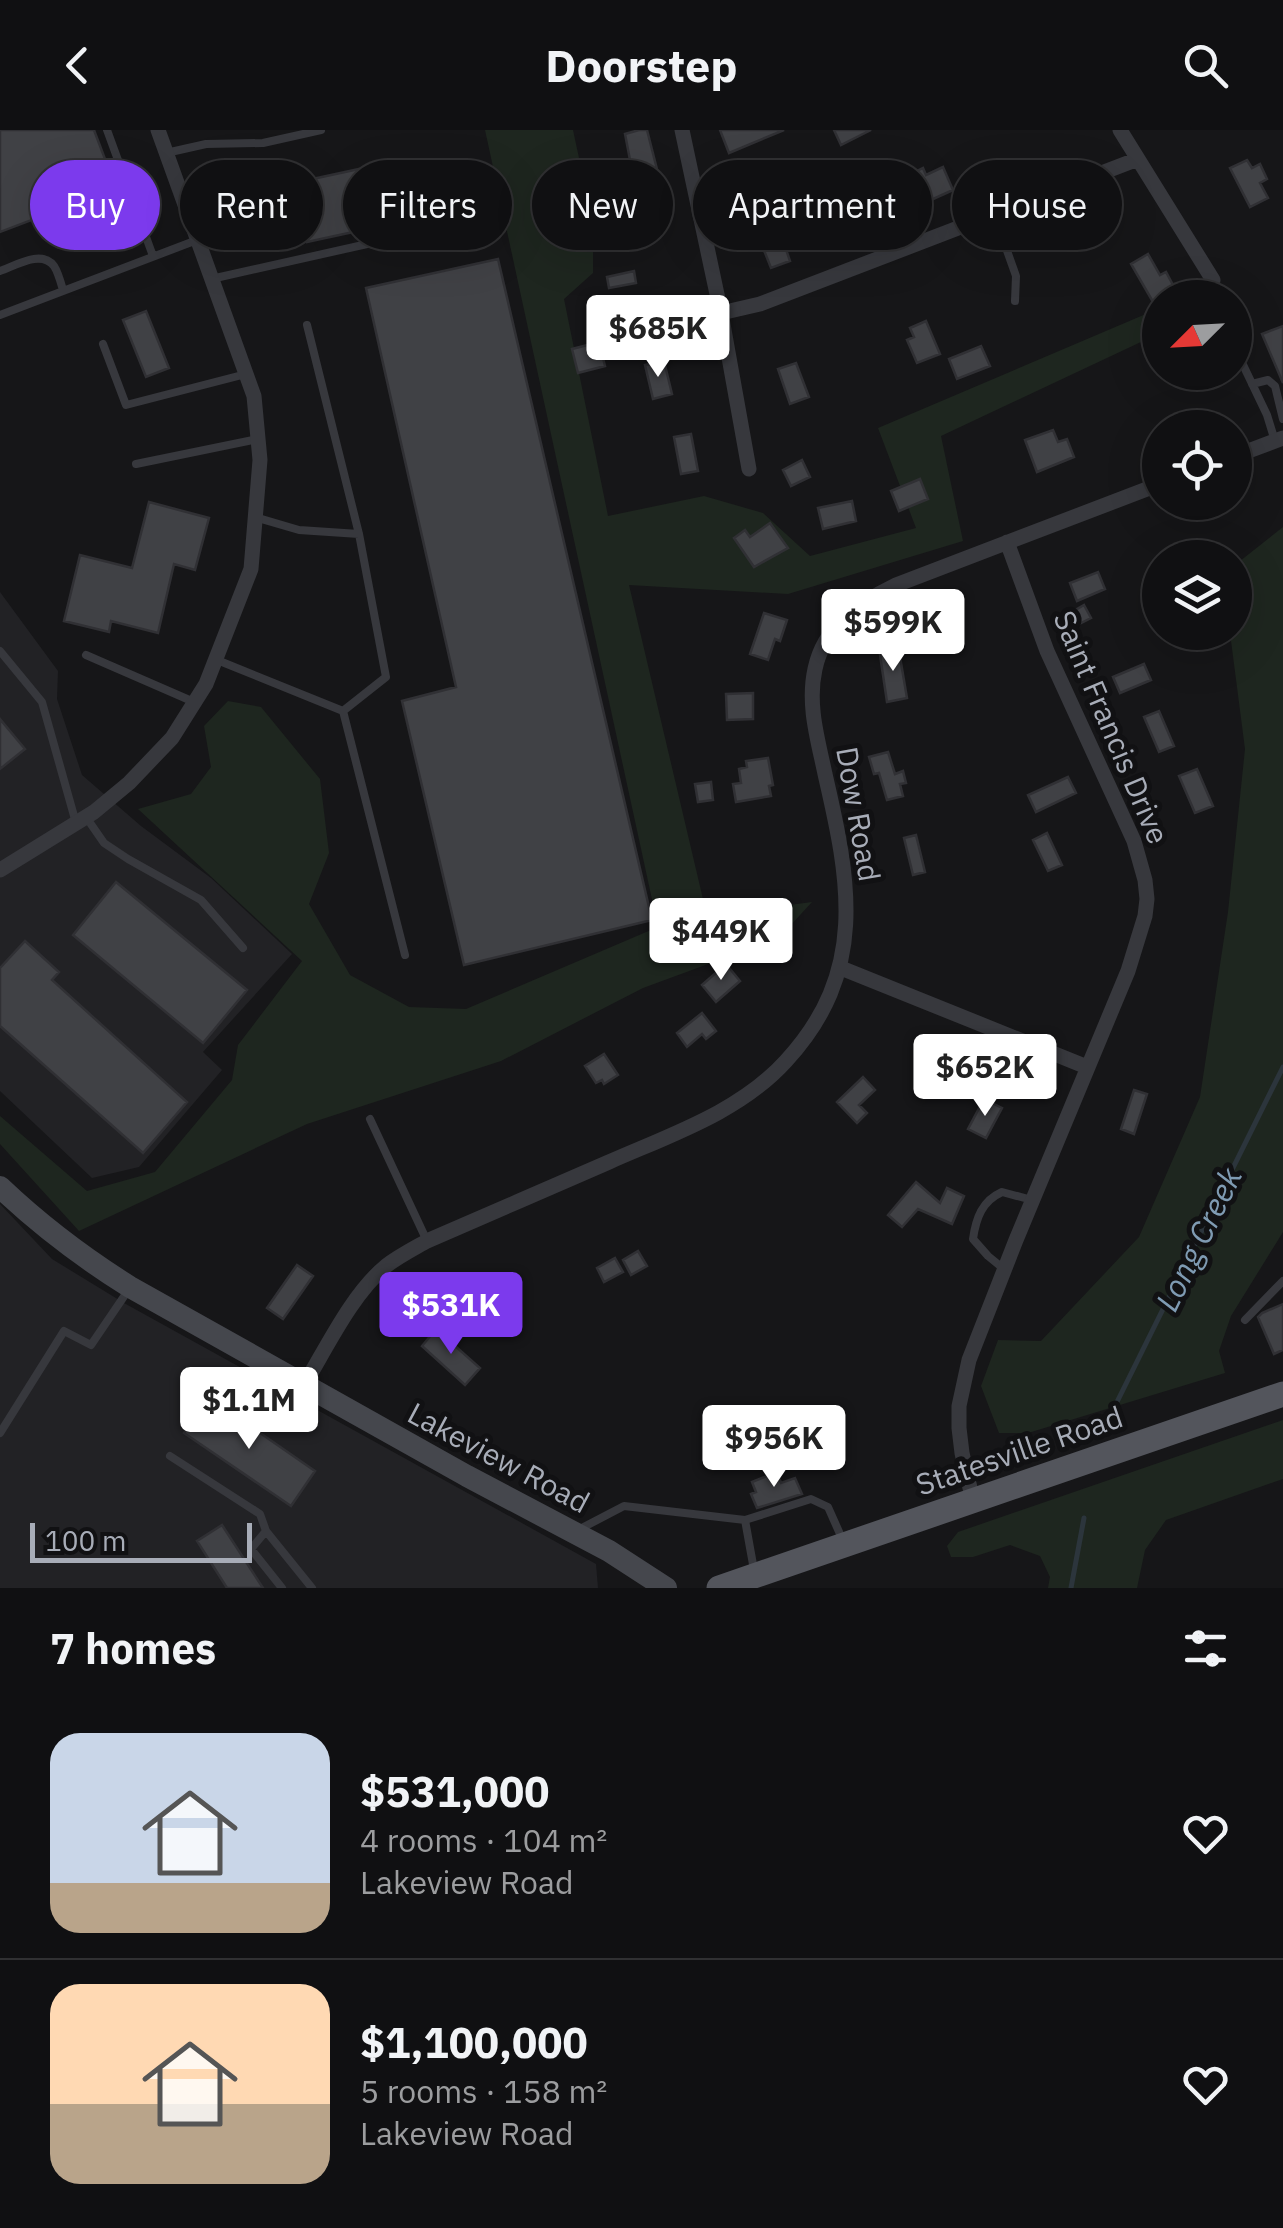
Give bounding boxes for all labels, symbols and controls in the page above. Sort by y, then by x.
text: Doorstep [545,36,738,94]
icon: back [50,38,105,93]
icon: search [1178,38,1233,93]
chip: Buy [30,160,160,250]
chip: Rent [180,160,323,250]
chip: Filters [343,160,512,250]
chip: New [532,160,673,250]
chip: Apartment [693,160,932,250]
chip: House [952,160,1122,250]
north arrow [1142,280,1252,390]
map controls [1142,280,1252,650]
pin: $685K [588,295,728,380]
text: $685K [608,306,708,348]
button: locate [1142,410,1252,520]
button: layers [1142,540,1252,650]
pin: $599K [823,589,963,674]
text: $599K [843,600,943,642]
street label: Saint Francis Drive [1045,604,1179,850]
street label: Dow Road [828,744,890,884]
pin: $449K [651,898,791,983]
text: $449K [671,909,771,951]
pin: $652K [915,1034,1055,1119]
text: $652K [935,1045,1035,1087]
water label: Long Creek [1145,1159,1251,1318]
pin: $531K [381,1272,521,1357]
text: $531K [401,1283,501,1325]
pin: $1.1M [179,1367,319,1452]
text: $1.1M [202,1378,296,1420]
street label: Lakeview Road [401,1393,597,1521]
street label: Statesville Road [911,1396,1127,1504]
pin: $956K [704,1405,844,1490]
text: $956K [724,1416,824,1458]
scale bar [30,1518,252,1562]
text: 100 m [45,1522,126,1559]
text: 7 homes [50,1621,216,1676]
icon: filters [1178,1621,1233,1676]
text: $531,000 [360,1764,549,1819]
icon: home [130,1773,250,1893]
icon: heart [1178,1806,1233,1861]
text: 4 rooms · 104 m² [360,1819,607,1861]
text: Lakeview Road [360,1861,574,1903]
text: $1,100,000 [360,2015,588,2070]
icon: home [130,2024,250,2144]
icon: heart [1178,2057,1233,2112]
text: 5 rooms · 158 m² [360,2070,607,2112]
text: Lakeview Road [360,2112,574,2154]

